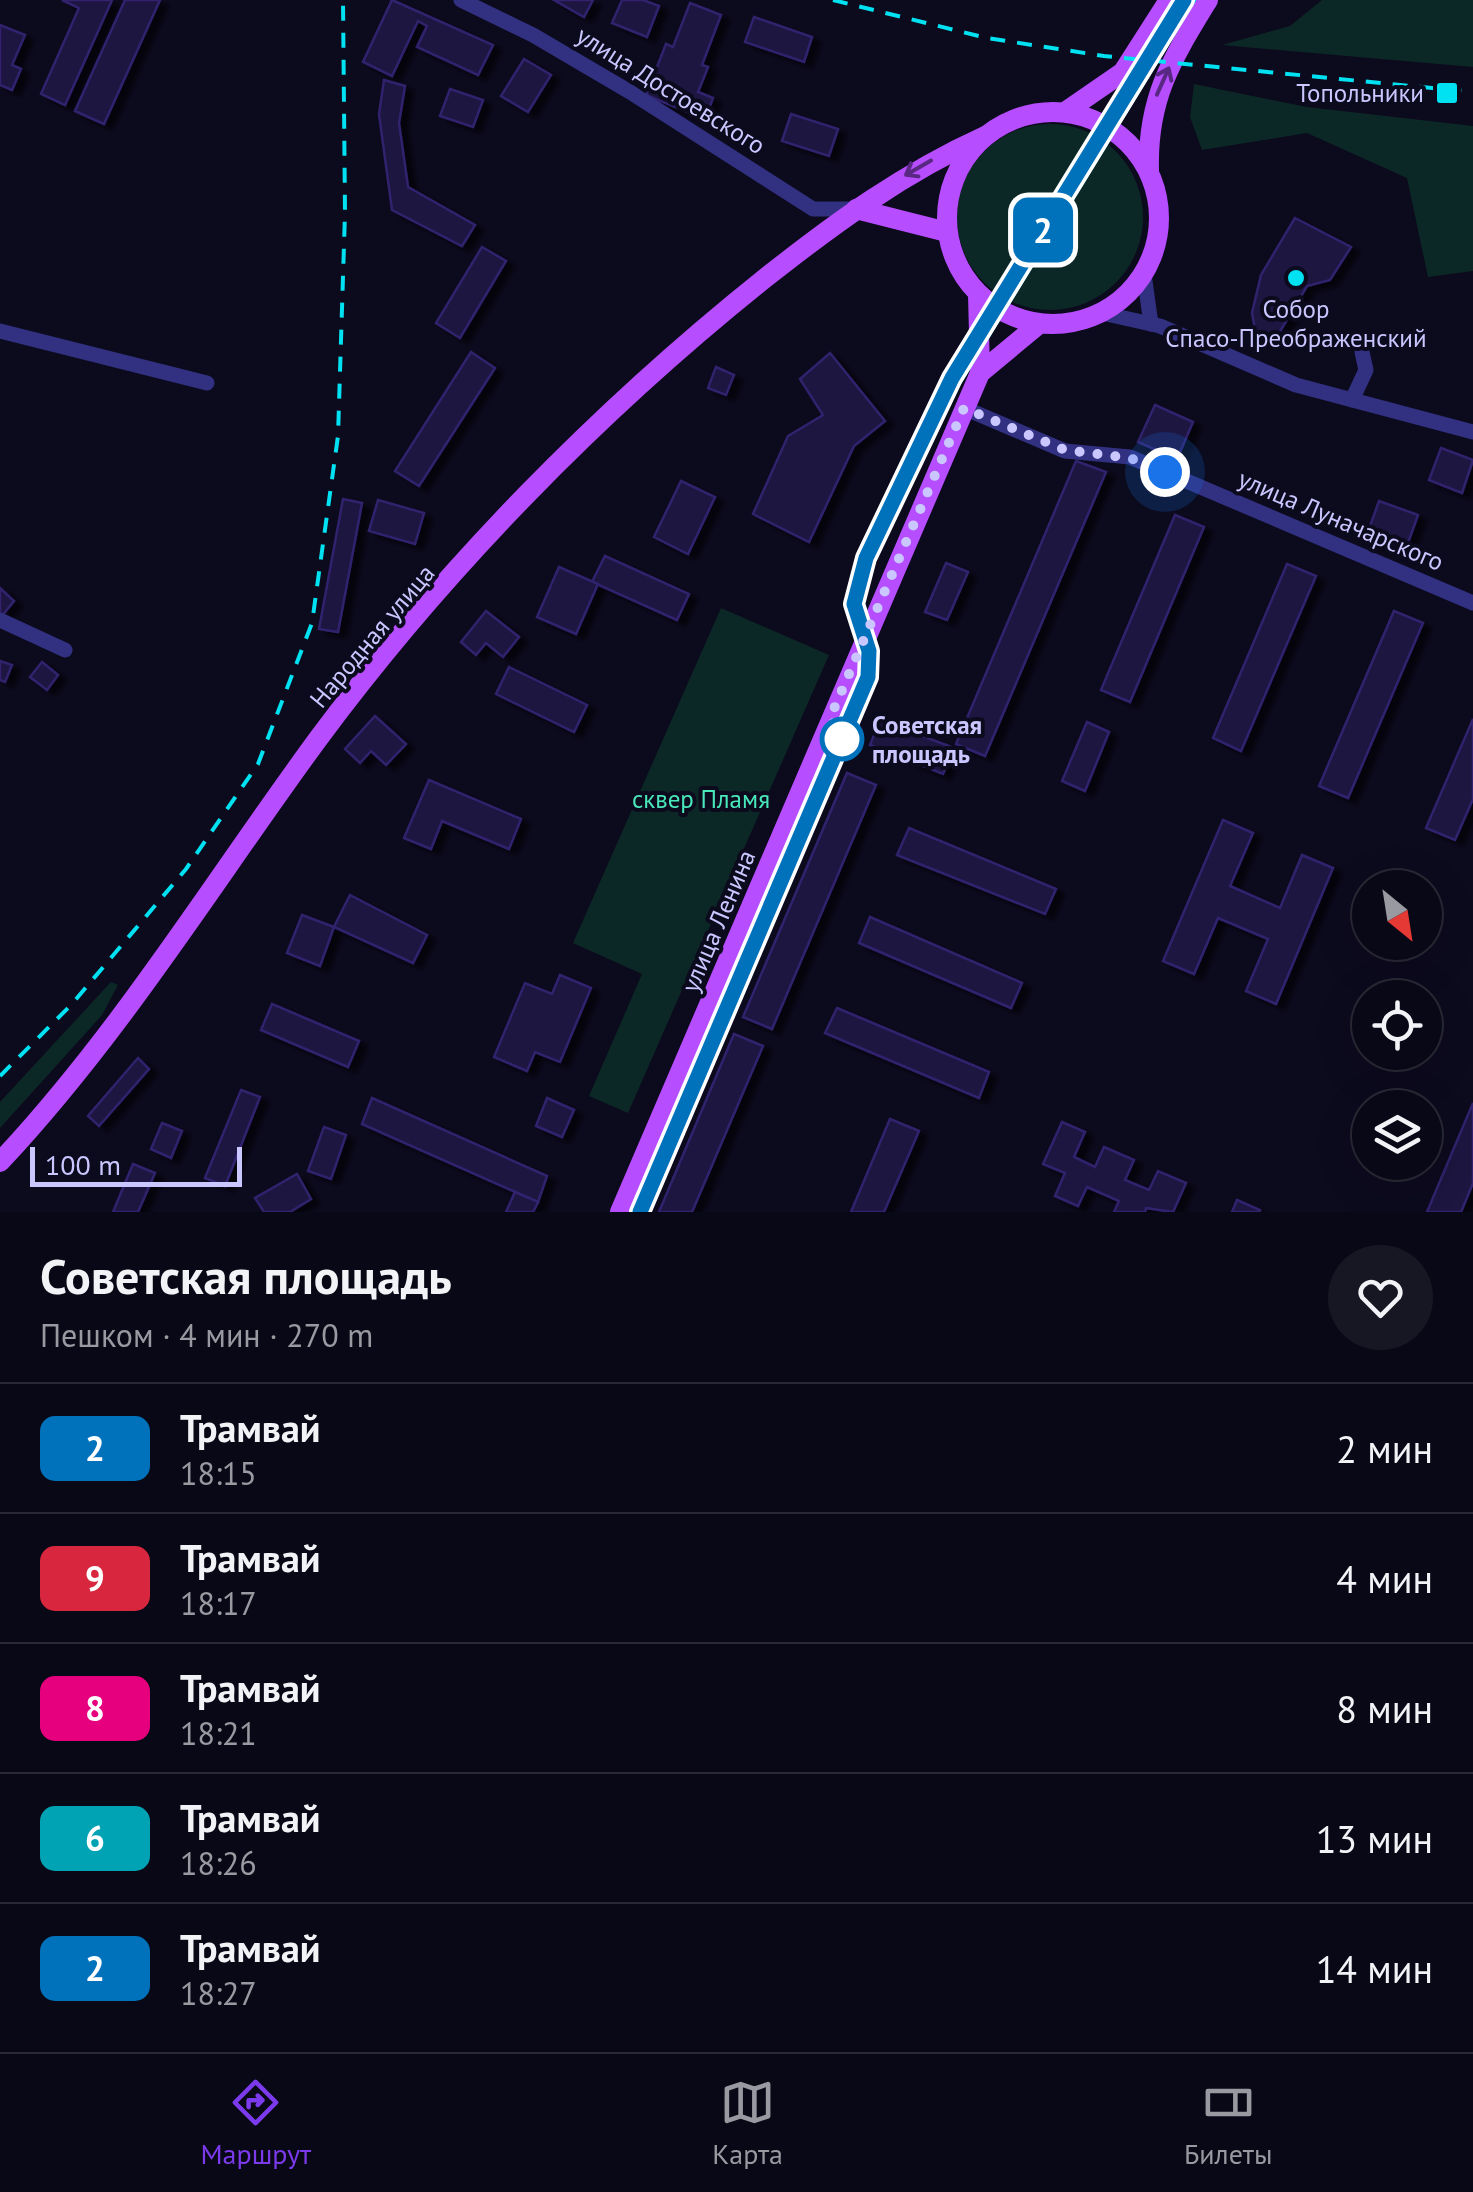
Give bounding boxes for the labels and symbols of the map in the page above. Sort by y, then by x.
street label: улица Достоевского [571,19,771,161]
one-way arrow [1155,66,1173,97]
place label: Топольники [1296,77,1424,109]
marker: Топольники [1434,80,1460,106]
one-way arrow [903,158,933,178]
line badge: 2 [1010,198,1076,262]
marker: Собор Спасо-Преображенский [1285,267,1307,289]
place label: Собор Спасо-Преображенский [1165,293,1427,354]
your location [1140,447,1190,497]
street label: улица Луначарского [1234,462,1448,578]
street label: Народная улица [303,558,441,714]
place label: Советская площадь [872,709,982,770]
marker: Советская площадь [821,718,863,760]
park label: сквер Пламя [632,783,770,815]
street label: улица Ленина [674,845,762,997]
north arrow [1352,870,1442,960]
scale bar [30,1142,242,1186]

